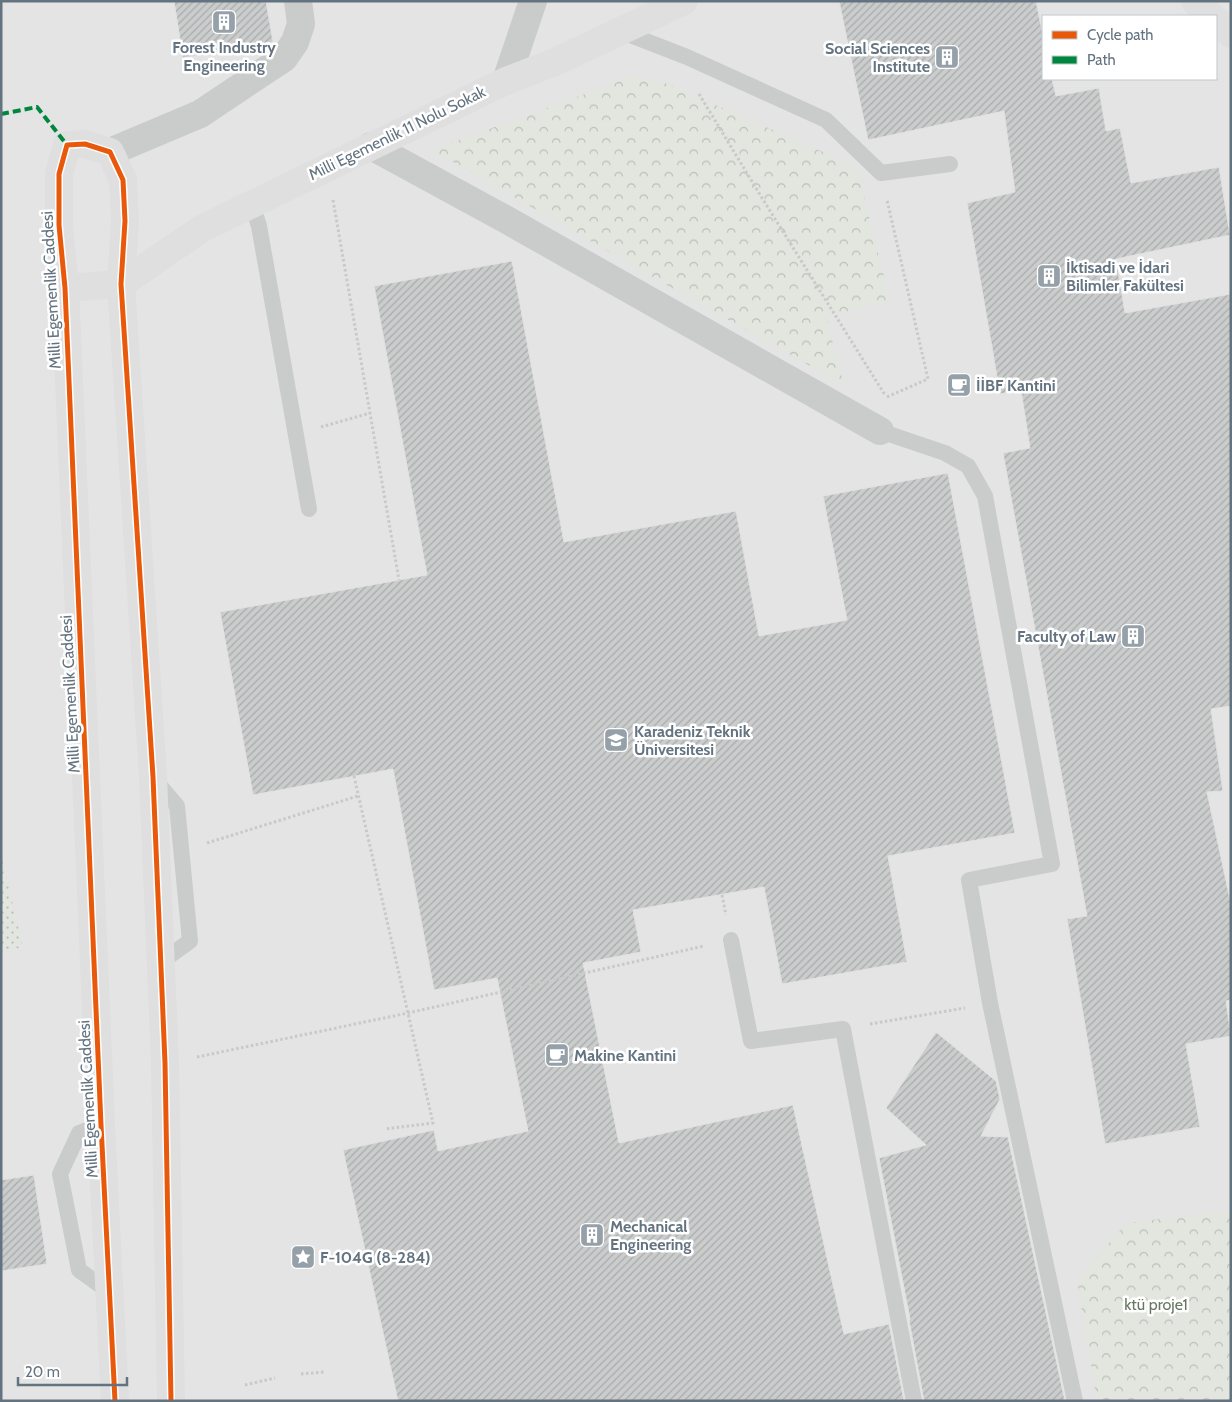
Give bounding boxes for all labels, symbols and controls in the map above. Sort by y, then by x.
building icon: Forest Industry Engineering [211,9,237,35]
legend [1042,15,1217,80]
text: Cycle path [1087,26,1153,44]
place label: Forest Industry Engineering [172,38,276,75]
place label: Social Sciences Institute [825,39,930,76]
building icon: Social Sciences Institute [934,44,960,70]
text: Path [1087,51,1116,69]
street label: Milli Egemenlik 11 Nolu Sokak [305,81,489,184]
street label: Milli Egemenlik Caddesi [37,211,65,369]
place label: İktisadi ve İdari Bilimler Fakültesi [1066,258,1184,295]
building icon: İktisadi ve İdari Bilimler Fakültesi [1036,263,1062,289]
cafe icon: İİBF Kantini [946,372,972,398]
place label: İİBF Kantini [976,376,1056,395]
street label: Milli Egemenlik Caddesi [56,615,84,773]
building icon: Faculty of Law [1120,623,1146,649]
place label: Faculty of Law [1017,627,1116,646]
place label: Karadeniz Teknik Üniversitesi [634,722,751,759]
school or university icon: Karadeniz Teknik Üniversitesi [603,727,629,753]
street label: Milli Egemenlik Caddesi [74,1020,102,1178]
cafe icon: Makine Kantini [544,1042,570,1068]
place label: Makine Kantini [574,1046,676,1065]
place label: Mechanical Engineering [610,1217,691,1254]
building icon: Mechanical Engineering [579,1222,605,1248]
place icon: F-104G (8-284) [290,1244,316,1270]
place label: F-104G (8-284) [320,1248,430,1267]
park label: ktü proje1 [1124,1295,1188,1314]
scale bar [18,1354,126,1386]
text: 20 m [25,1363,60,1381]

